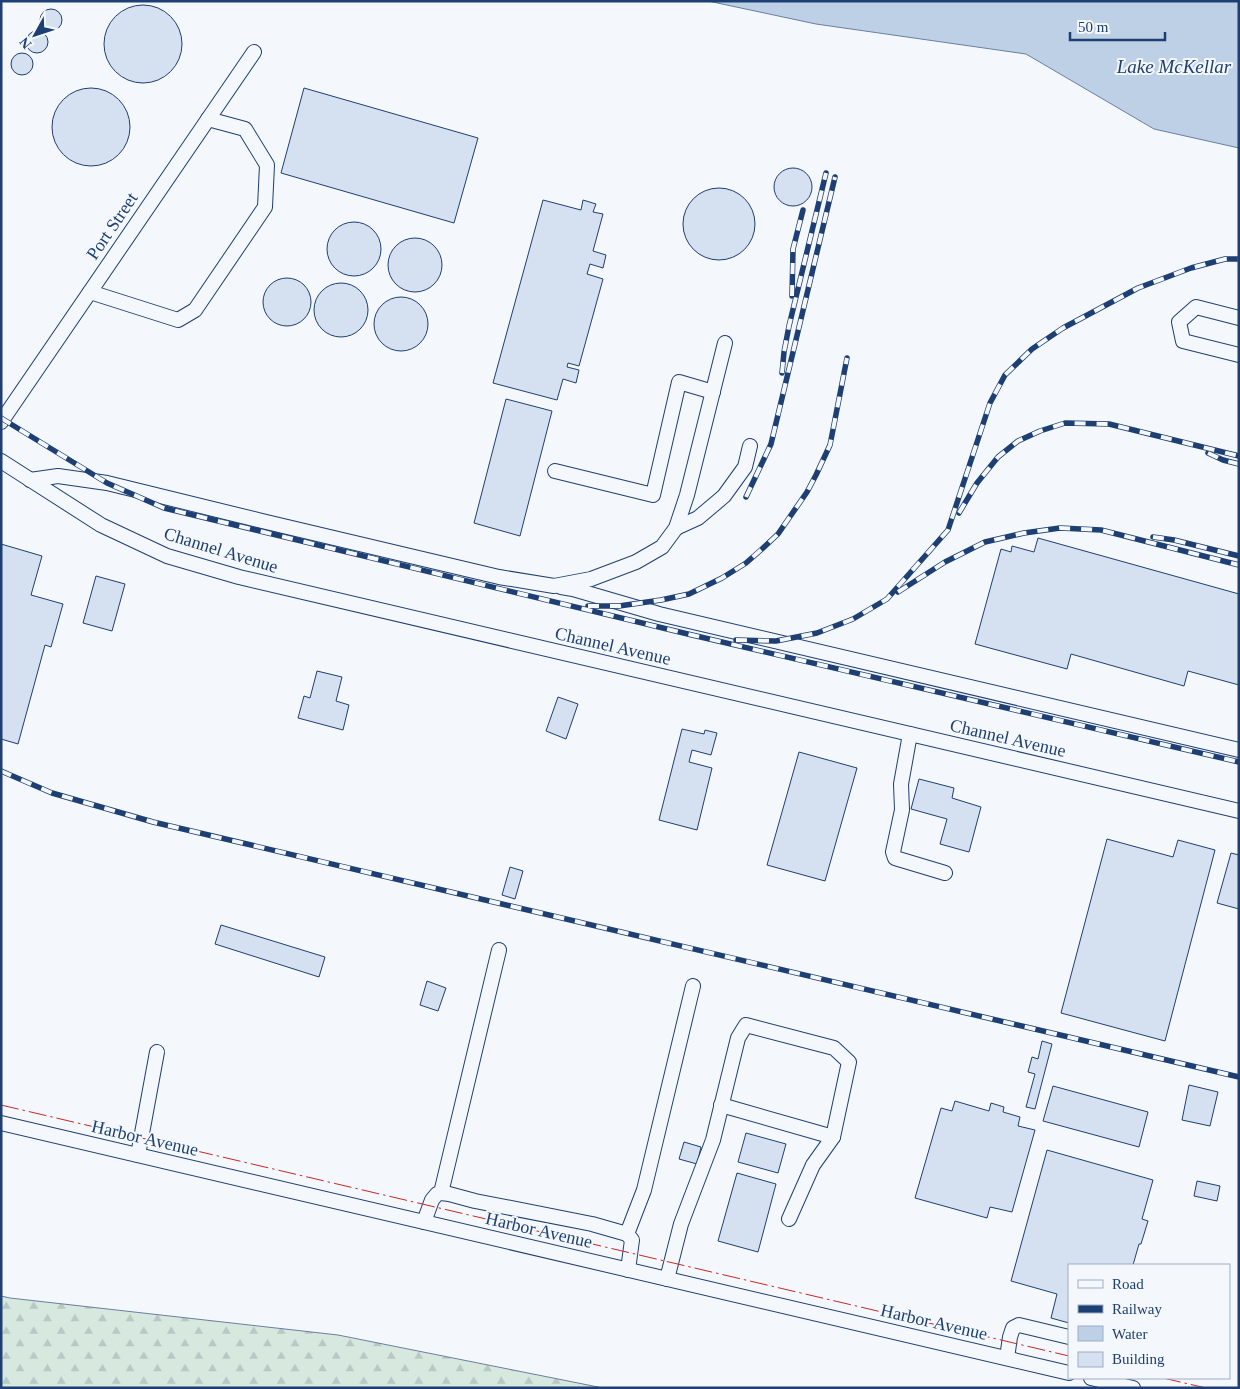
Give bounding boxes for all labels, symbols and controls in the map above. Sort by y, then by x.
north arrow [10,10,60,60]
scale bar [1070,10,1165,42]
text: 50 m [1078,19,1109,35]
text: N [16,34,34,52]
water label: Lake McKellar [1116,56,1232,77]
street label: Port Street [82,189,142,263]
street label: Channel Avenue [162,523,280,577]
street label: Channel Avenue [553,623,673,669]
street label: Channel Avenue [948,715,1068,761]
street label: Harbor Avenue [90,1116,200,1160]
street label: Harbor Avenue [484,1208,594,1252]
legend [1068,1264,1230,1379]
text: Road [1112,1276,1144,1292]
street label: Harbor Avenue [879,1300,989,1344]
text: Railway [1112,1301,1162,1317]
text: Water [1112,1326,1147,1342]
text: Building [1112,1351,1165,1367]

